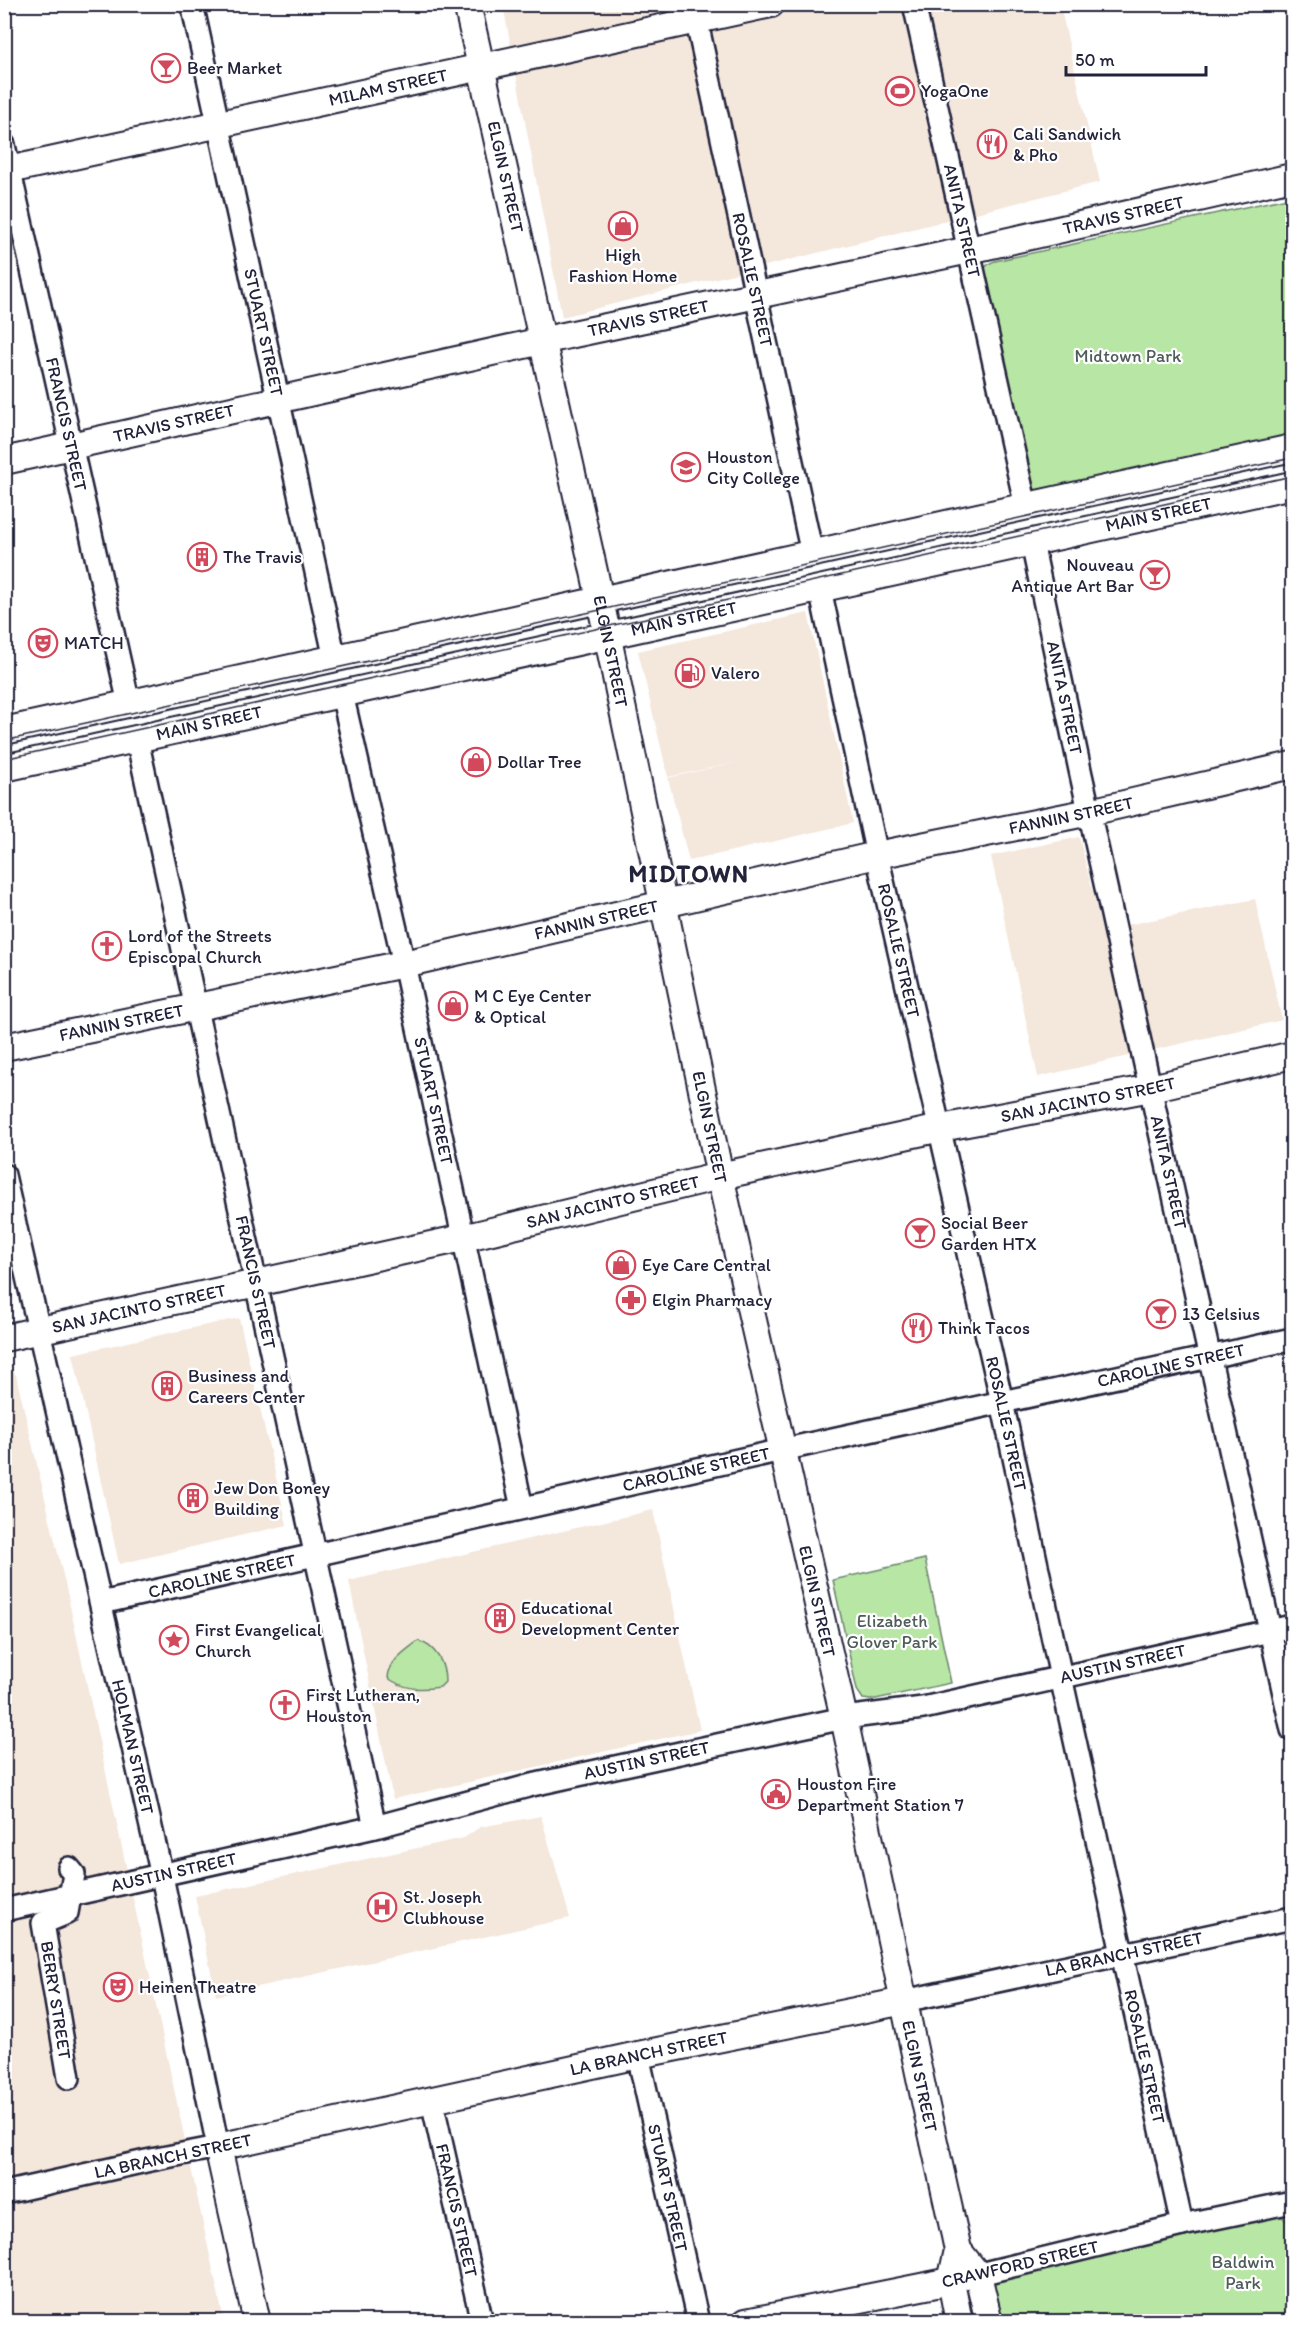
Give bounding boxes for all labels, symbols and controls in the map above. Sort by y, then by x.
scale bar [1066,39,1206,77]
text: 50 m [1075,49,1115,71]
bar icon: Beer Market [150,52,182,84]
place label: Beer Market [187,57,283,79]
street label: MILAM STREET [327,64,449,111]
sports icon: YogaOne [884,75,916,107]
place label: YogaOne [921,80,989,102]
street label: ELGIN STREET [483,119,529,235]
place label: Cali Sandwich & Pho [1013,123,1122,166]
restaurant icon: Cali Sandwich & Pho [976,128,1008,160]
street label: ANITA STREET [939,162,986,280]
street label: TRAVIS STREET [1061,191,1186,239]
shop icon: High Fashion Home [607,210,639,242]
street label: ROSALIE STREET [727,210,778,349]
place label: High Fashion Home [569,244,677,287]
street label: STUART STREET [239,266,288,398]
street label: TRAVIS STREET [586,295,711,342]
park label: Midtown Park [1075,345,1182,367]
street label: FRANCIS STREET [41,355,92,493]
street label: TRAVIS STREET [111,399,236,447]
place label: Houston City College [707,446,800,489]
school or university icon: Houston City College [670,451,702,483]
street label: MAIN STREET [1103,492,1214,537]
building icon: The Travis [186,541,218,573]
place label: The Travis [223,546,302,568]
place label: Nouveau Antique Art Bar [1012,554,1135,597]
bar icon: Nouveau Antique Art Bar [1139,559,1171,591]
street label: ELGIN STREET [588,593,633,709]
street label: MAIN STREET [629,596,739,641]
theatre icon: MATCH [27,627,59,659]
place label: MATCH [64,632,124,654]
street label: ANITA STREET [1042,639,1087,756]
fuel station icon: Valero [674,657,706,689]
place label: Valero [711,662,760,684]
street label: MAIN STREET [154,701,264,745]
shop icon: Dollar Tree [460,746,492,778]
place label: Dollar Tree [497,751,582,773]
street label: FANNIN STREET [1007,791,1135,839]
district label: MIDTOWN [628,859,750,888]
street label: ROSALIE STREET [873,881,925,1020]
street label: FANNIN STREET [532,895,661,945]
place label: Lord of the Streets Episcopal Church [128,925,272,968]
church icon: Lord of the Streets Episcopal Church [91,930,123,962]
place label: M C Eye Center & Optical [474,985,592,1028]
shop icon: M C Eye Center & Optical [437,990,469,1022]
street label: FANNIN STREET [57,999,186,1046]
street label: STUART STREET [409,1035,458,1167]
street label: ELGIN STREET [687,1069,732,1185]
street label: SAN JACINTO STREET [999,1072,1178,1127]
street label: ANITA STREET [1146,1113,1192,1231]
street label: SAN JACINTO STREET [524,1170,702,1233]
place label: Social Beer Garden HTX [941,1212,1037,1255]
street label: FRANCIS STREET [231,1213,281,1351]
bar icon: Social Beer Garden HTX [904,1217,936,1249]
shop icon: Eye Care Central [605,1249,637,1281]
place label: Eye Care Central [642,1254,771,1276]
street label: SAN JACINTO STREET [50,1279,228,1338]
pharmacy icon: Elgin Pharmacy [615,1284,647,1316]
place label: Elgin Pharmacy [652,1289,773,1311]
bar icon: 13 Celsius [1145,1298,1177,1330]
place label: 13 Celsius [1182,1303,1260,1325]
restaurant icon: Think Tacos [901,1312,933,1344]
place label: Think Tacos [938,1317,1030,1339]
street label: CAROLINE STREET [1095,1339,1247,1392]
street label: ROSALIE STREET [981,1354,1032,1493]
place label: Business and Careers Center [188,1365,306,1408]
building icon: Business and Careers Center [151,1370,183,1402]
street label: CAROLINE STREET [620,1442,772,1497]
place label: Jew Don Boney Building [214,1477,331,1520]
building icon: Jew Don Boney Building [177,1482,209,1514]
street label: ELGIN STREET [794,1543,841,1659]
street label: CAROLINE STREET [146,1549,298,1603]
place label: Educational Development Center [521,1597,680,1640]
building icon: Educational Development Center [484,1602,516,1634]
park label: Elizabeth Glover Park [847,1610,937,1653]
place label: First Evangelical Church [195,1619,322,1662]
place icon: First Evangelical Church [158,1624,190,1656]
street label: AUSTIN STREET [1058,1639,1188,1688]
street label: HOLMAN STREET [107,1677,159,1816]
place label: First Lutheran, Houston [306,1684,420,1727]
church icon: First Lutheran, Houston [269,1689,301,1721]
street label: AUSTIN STREET [582,1736,712,1784]
place label: Houston Fire Department Station 7 [797,1773,964,1816]
public building icon: Houston Fire Department Station 7 [760,1778,792,1810]
street label: AUSTIN STREET [109,1847,239,1897]
place label: St. Joseph Clubhouse [403,1886,484,1929]
hospital icon: St. Joseph Clubhouse [366,1891,398,1923]
street label: LA BRANCH STREET [1043,1926,1205,1981]
street label: BERRY STREET [36,1939,76,2061]
theatre icon: Heinen Theatre [102,1971,134,2003]
place label: Heinen Theatre [139,1976,257,1998]
street label: ROSALIE STREET [1119,1987,1170,2126]
street label: ELGIN STREET [897,2018,942,2134]
street label: LA BRANCH STREET [568,2026,729,2081]
street label: STUART STREET [643,2122,693,2254]
street label: LA BRANCH STREET [92,2129,254,2183]
street label: FRANCIS STREET [431,2141,482,2279]
street label: CRAWFORD STREET [939,2235,1101,2293]
park label: Baldwin Park [1212,2251,1274,2294]

